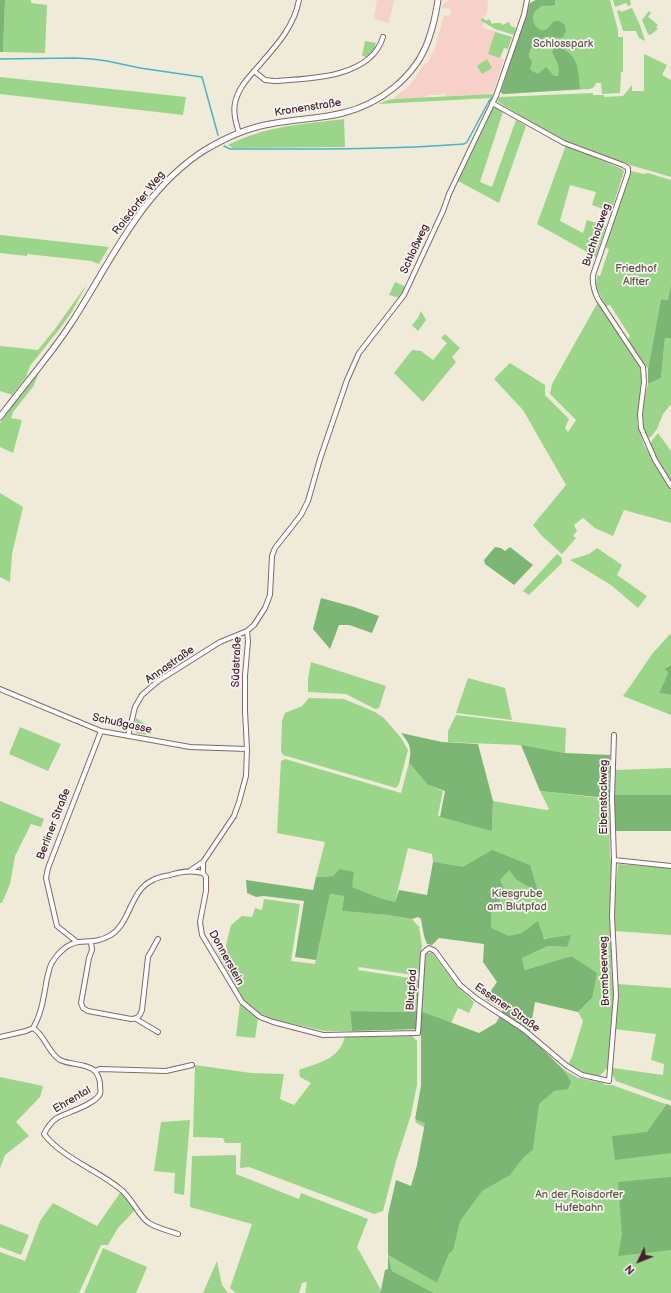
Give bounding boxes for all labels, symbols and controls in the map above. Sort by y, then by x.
park label: Schlosspark [533,37,593,51]
street label: Kronenstraße [274,96,342,120]
street label: Roisdorfer Weg [110,168,168,238]
street label: Buchholzweg [580,202,614,268]
street label: Schloßweg [398,222,432,276]
park label: Friedhof Alfter [615,262,657,288]
street label: Südstraße [230,636,244,688]
street label: Annastraße [143,643,197,687]
street label: Schußgasse [91,711,153,737]
street label: Eibenstockweg [597,760,611,834]
street label: Berliner Straße [34,786,74,862]
park label: Kiesgrube am Blutpfad [487,887,547,913]
street label: Donnerstein [205,928,247,988]
street label: Brombeerweg [597,936,613,1006]
street label: Blutpfad [404,969,420,1011]
street label: Essener Straße [472,981,542,1035]
street label: Ehrental [51,1084,93,1116]
park label: An der Roisdorfer Hufebahn [535,1188,623,1214]
north arrow [619,1241,659,1281]
text: N [622,1262,637,1277]

